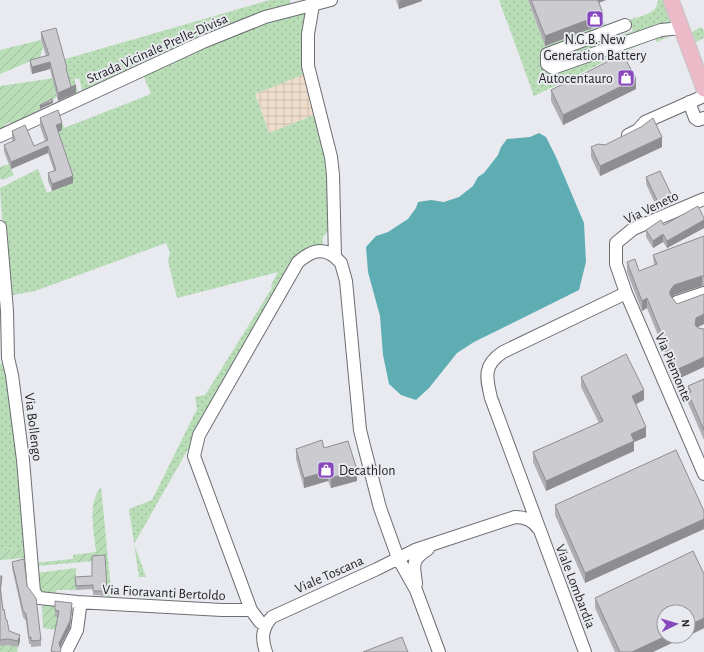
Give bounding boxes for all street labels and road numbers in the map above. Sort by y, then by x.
street label: Strada Vicinale Prelle-Divisa [85,11,230,86]
street label: Via Veneto [622,189,681,227]
street label: Via Piemonte [652,331,694,404]
street label: Via Bollengo [22,392,44,462]
street label: Viale Lombardia [553,542,598,631]
street label: Viale Toscana [293,553,366,596]
street label: Via Fioravanti Bertoldo [102,583,226,603]

